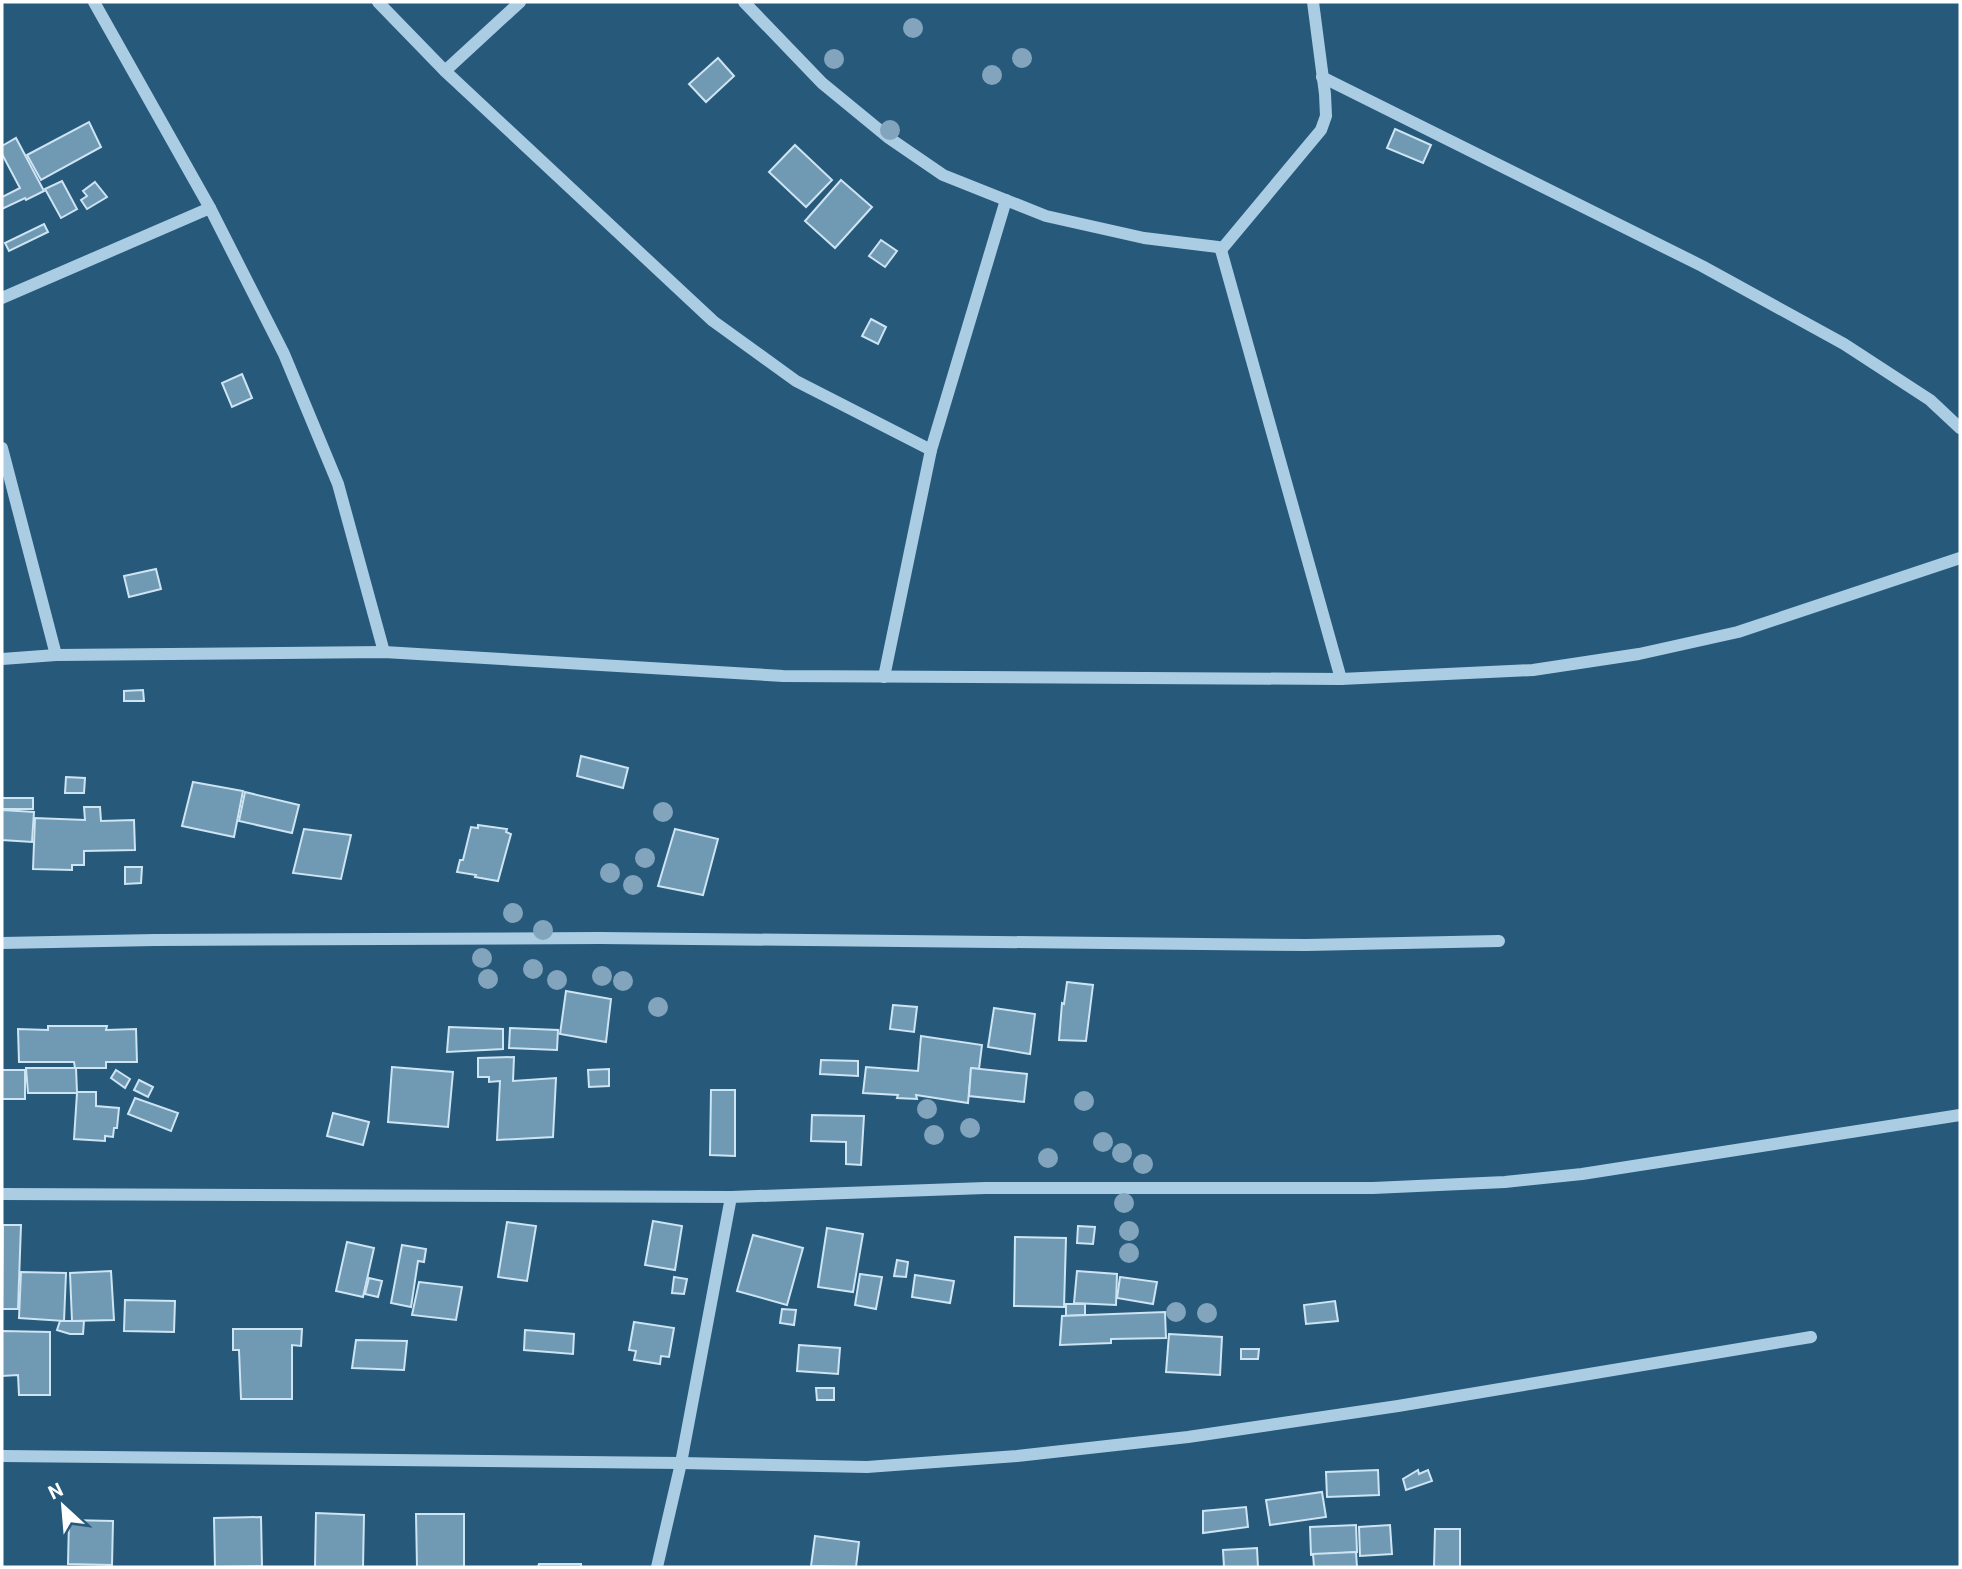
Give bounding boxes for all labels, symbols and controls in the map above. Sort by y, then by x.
north arrow [28,1471,98,1541]
text: N [45,1478,67,1504]

